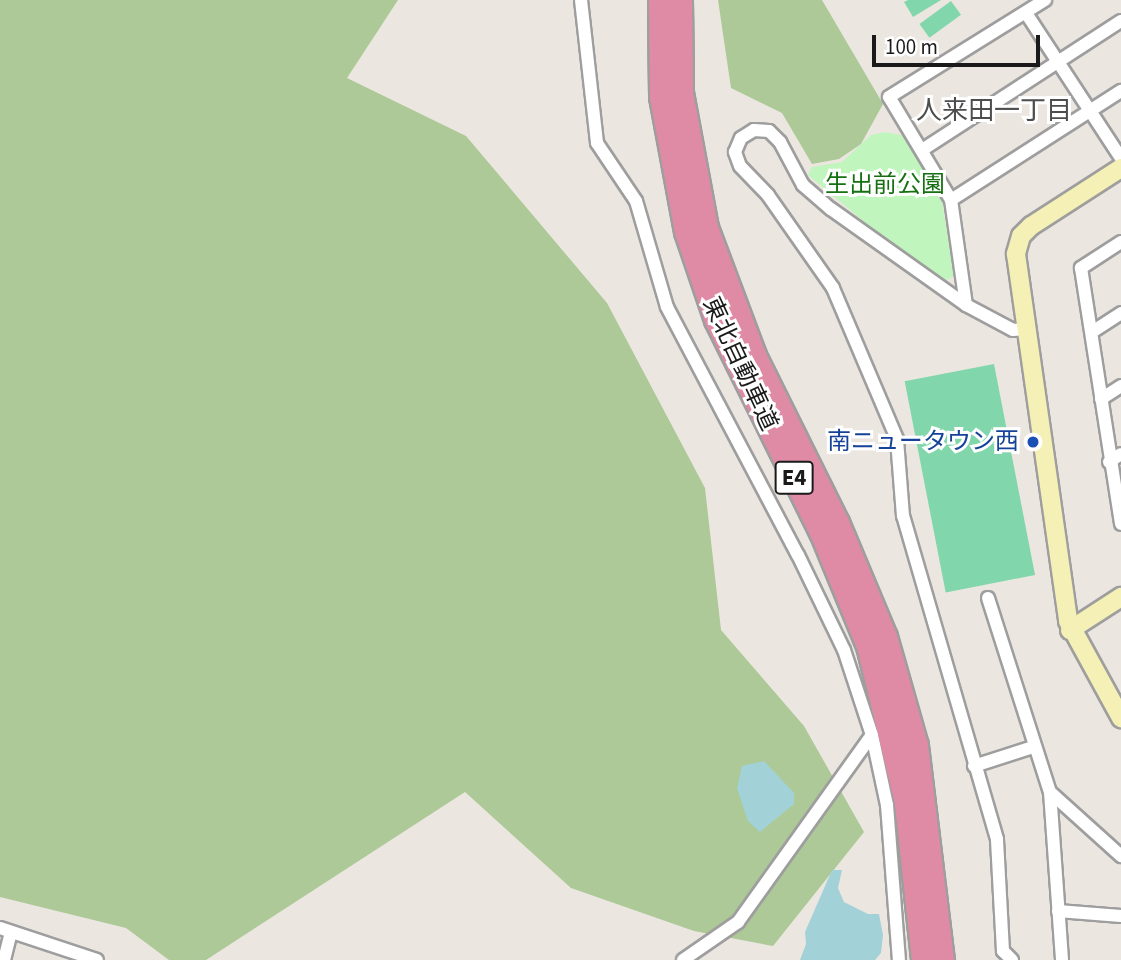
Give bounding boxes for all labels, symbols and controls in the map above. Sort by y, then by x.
scale bar [876,21,1044,65]
text: 100 m [885,32,938,62]
district label: 人来田一丁目 [916,95,1072,127]
park label: 生出前公園 [825,171,945,199]
street label: 東北自動車道 [697,293,783,435]
place label: 南ニュータウン西 [827,428,1019,456]
marker: 南ニュータウン西 [1025,434,1041,450]
road number: E4 [773,458,815,498]

